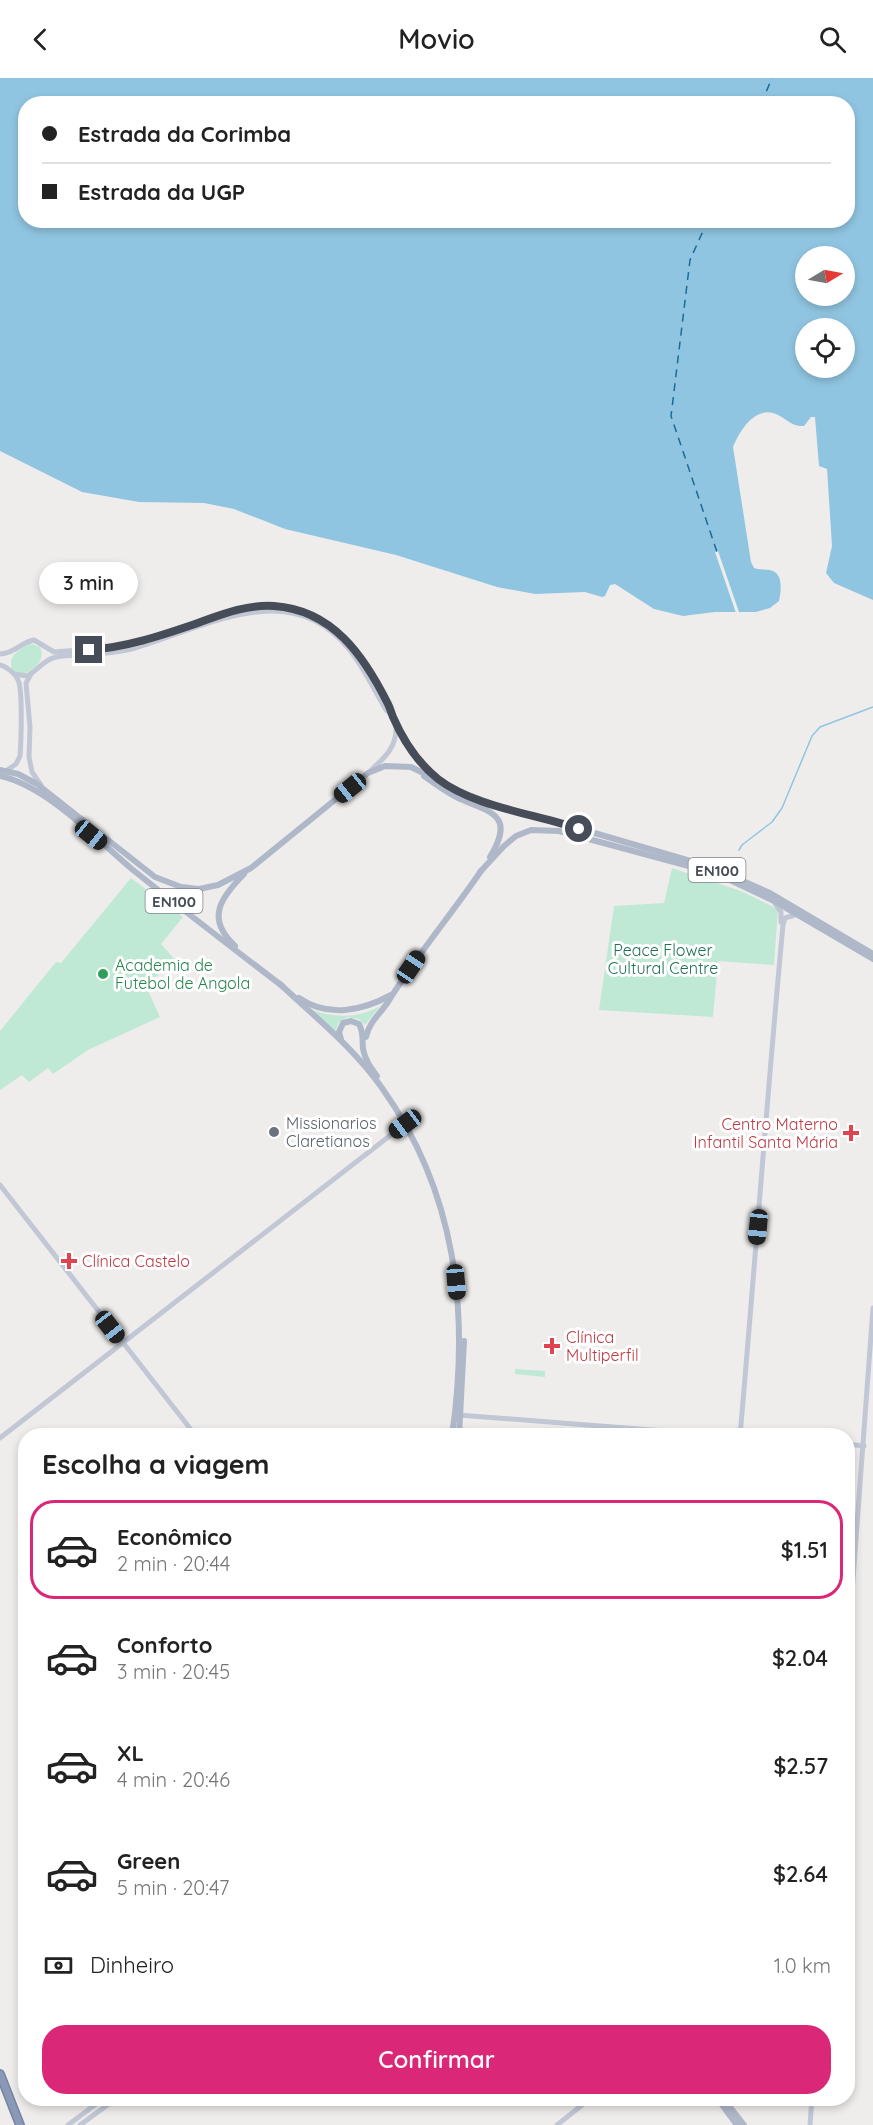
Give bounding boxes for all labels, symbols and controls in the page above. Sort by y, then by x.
text: Movio [398,22,475,56]
icon: back [24,23,57,56]
icon: search [816,23,849,56]
text: Estrada da Corimba [78,120,291,148]
text: Estrada da UGP [78,178,245,206]
north arrow [795,246,855,306]
map controls [795,246,855,378]
button: locate [795,318,855,378]
callout: 3 min [40,563,138,605]
text: 3 min [63,570,114,595]
route end [75,636,102,663]
car [330,770,370,806]
route start [565,815,592,842]
car [71,817,111,853]
road number: EN100 [688,858,746,882]
road number: EN100 [146,889,202,913]
park label: Peace Flower Cultural Centre [608,940,718,978]
car [393,947,429,987]
place label: Academia de Futebol de Angola [115,955,250,993]
marker: Academia de Futebol de Angola [96,967,110,981]
car [385,1106,425,1142]
place label: Missionarios Claretianos [286,1113,376,1151]
place label: Centro Materno Infantil Santa Mária [694,1114,838,1152]
marker: Centro Materno Infantil Santa Mária [842,1124,860,1142]
marker: Missionarios Claretianos [267,1125,281,1139]
car [747,1208,769,1246]
place label: Clínica Castelo [82,1251,190,1271]
marker: Clínica Castelo [60,1252,78,1270]
car [445,1263,467,1301]
car [92,1307,128,1347]
place label: Clínica Multiperfil [566,1327,639,1365]
marker: Clínica Multiperfil [543,1337,561,1355]
text: Escolha a viagem [42,1447,270,1481]
icon: car [45,1523,99,1577]
text: Econômico [117,1523,232,1551]
text: $1.51 [781,1536,828,1564]
text: 2 min · 20:44 [117,1551,230,1576]
icon: car [45,1631,99,1685]
text: Conforto [117,1631,212,1659]
text: $2.04 [772,1644,828,1672]
text: 3 min · 20:45 [117,1659,230,1684]
icon: car [45,1739,99,1793]
text: XL [117,1739,144,1767]
text: $2.57 [773,1752,828,1780]
text: 4 min · 20:46 [117,1767,230,1792]
icon: car [45,1847,99,1901]
text: Green [117,1847,180,1875]
text: $2.64 [773,1860,828,1888]
text: 5 min · 20:47 [117,1875,229,1900]
icon: cash [42,1949,75,1982]
text: Dinheiro [90,1951,174,1979]
text: 1.0 km [774,1953,831,1978]
button: Confirmar [42,2025,831,2094]

